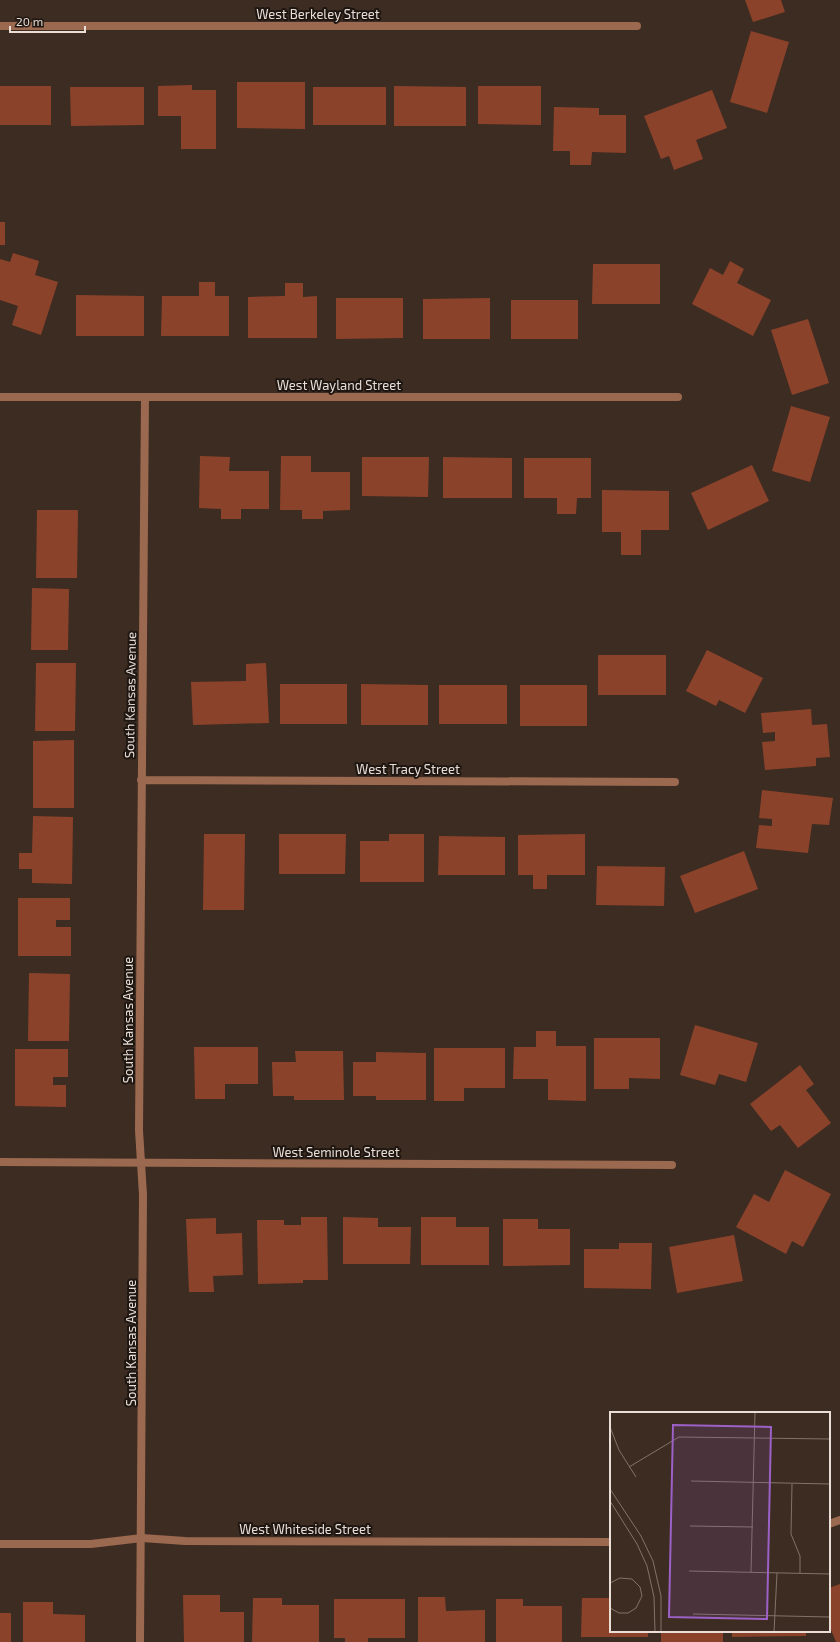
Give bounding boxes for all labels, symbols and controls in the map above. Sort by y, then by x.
street label: West Berkeley Street [256,6,380,22]
scale bar [10,8,85,34]
text: 20 m [16,14,43,28]
street label: West Wayland Street [277,377,401,393]
street label: South Kansas Avenue [121,632,139,758]
street label: West Tracy Street [356,761,460,777]
street label: South Kansas Avenue [120,957,136,1083]
street label: West Seminole Street [272,1144,400,1160]
street label: South Kansas Avenue [123,1280,139,1406]
inset map [610,1412,830,1632]
street label: West Whiteside Street [239,1521,371,1537]

